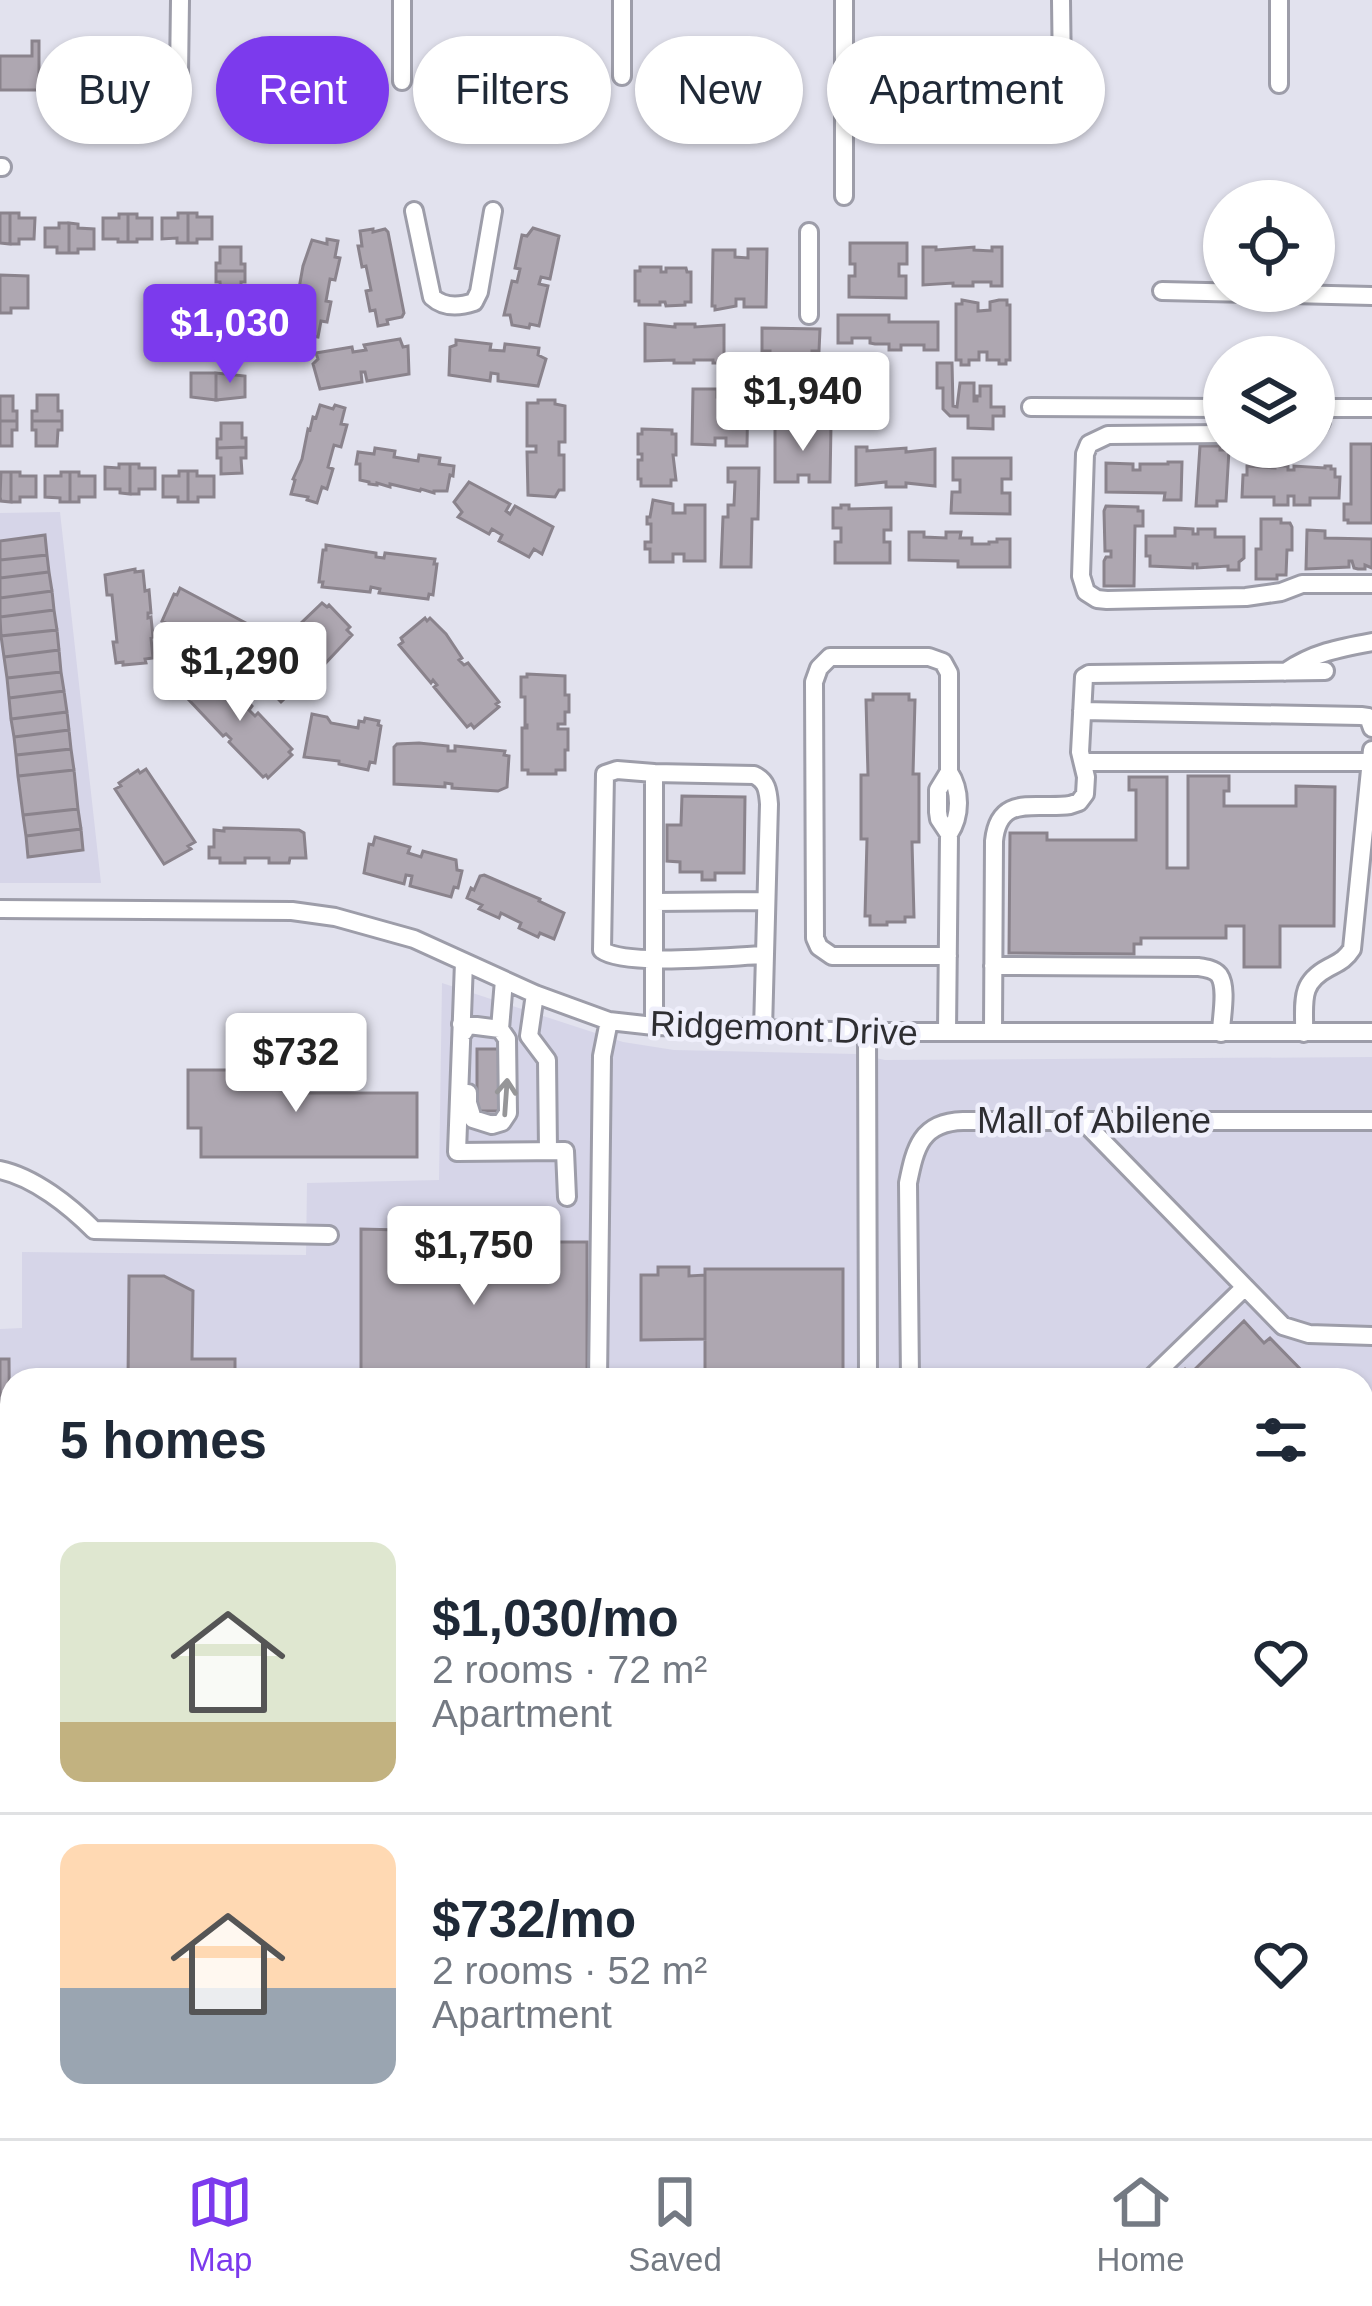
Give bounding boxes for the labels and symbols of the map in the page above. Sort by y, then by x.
pin: $1,030 [132,284,328,386]
pin: $1,940 [705,352,901,454]
pin: $1,290 [142,622,338,724]
street label: Ridgemont Drive [649,1003,919,1053]
pin: $732 [225,1013,367,1115]
one-way arrow [495,1078,518,1117]
street label: Mall of Abilene [977,1100,1211,1141]
pin: $1,750 [376,1206,572,1308]

